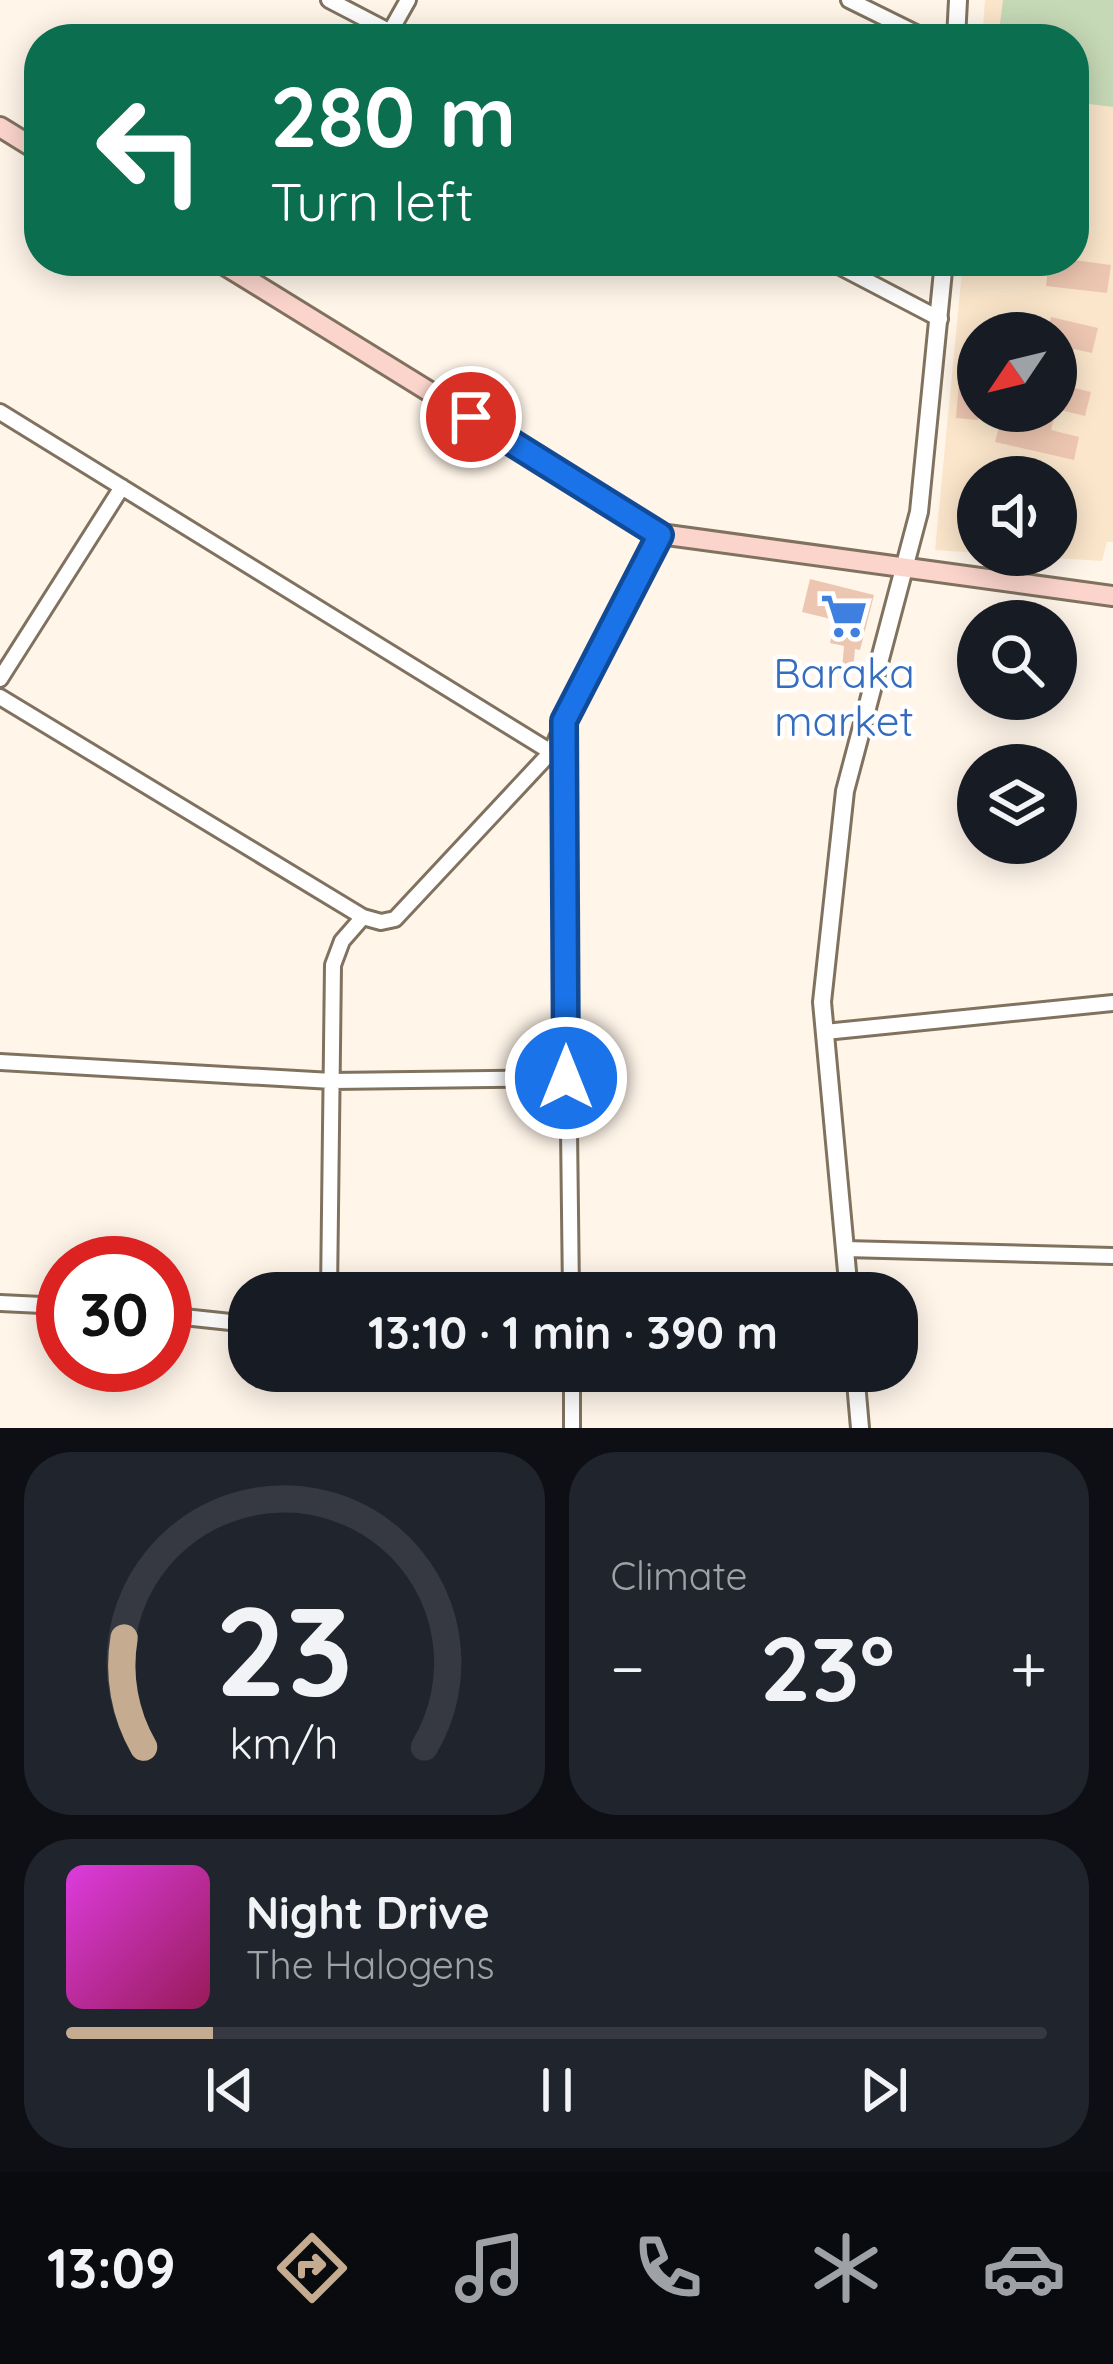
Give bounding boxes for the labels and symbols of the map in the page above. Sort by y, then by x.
north arrow [957,312,1077,432]
pin [420,366,522,468]
supermarket icon: Baraka market [819,591,869,641]
place label: Baraka market [773,646,915,747]
position arrow [503,1015,629,1141]
speed limit sign: 30 [36,1236,192,1392]

